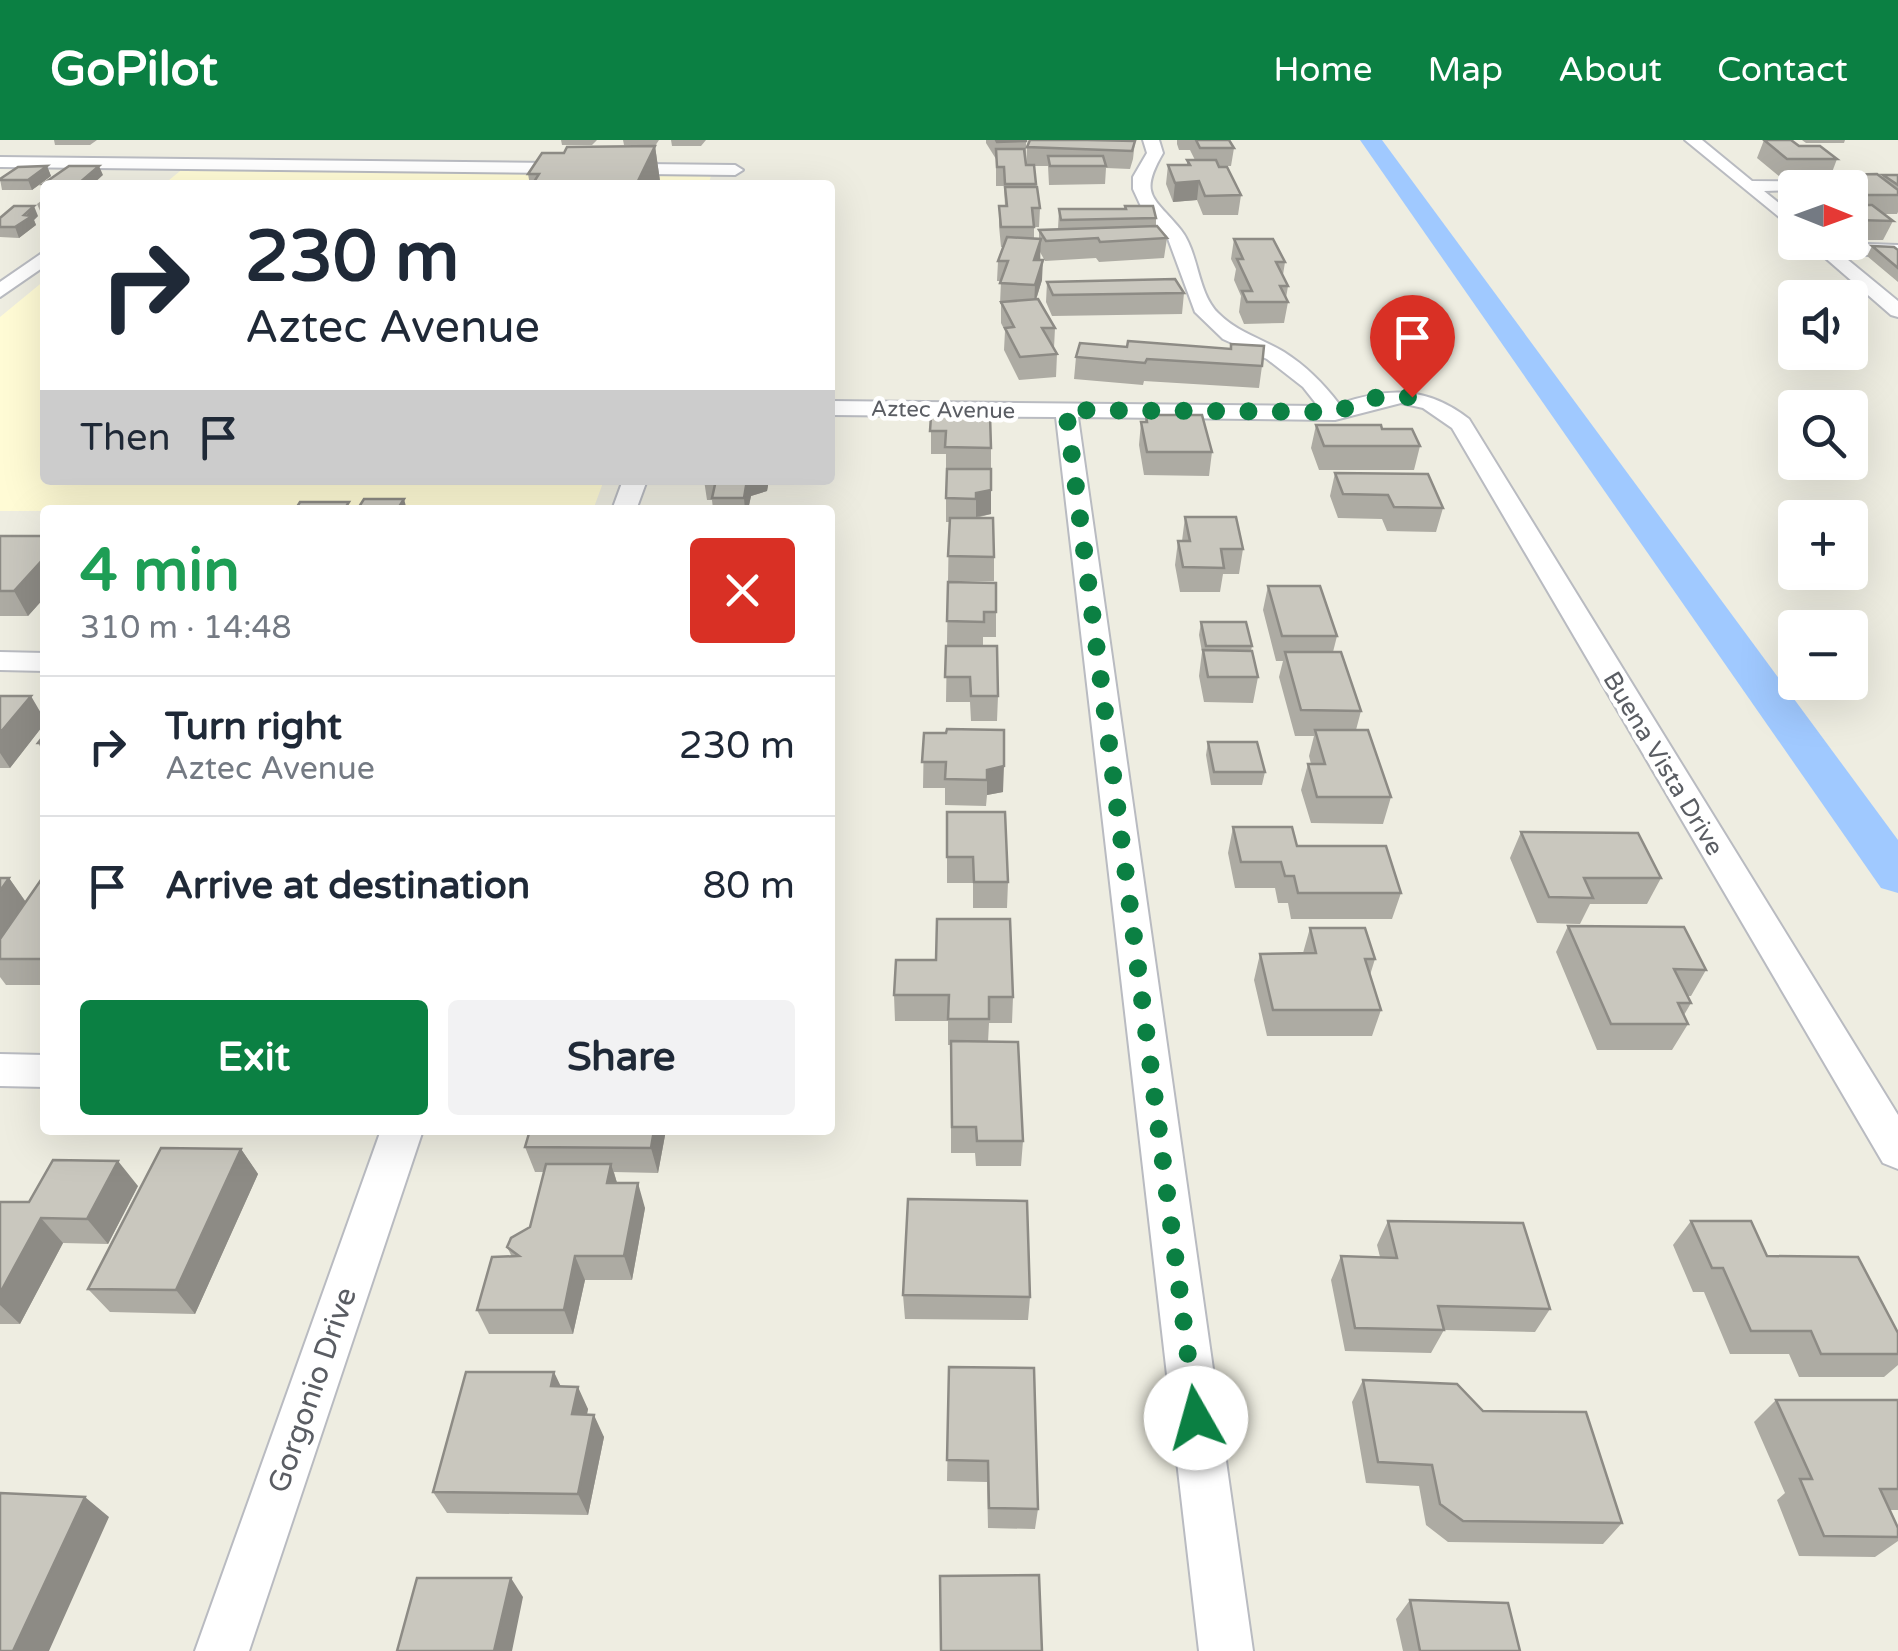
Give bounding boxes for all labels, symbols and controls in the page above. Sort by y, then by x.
text: GoPilot [50,41,218,99]
text: Home [1273,49,1372,91]
text: Map [1427,49,1503,91]
text: About [1558,49,1662,91]
text: Contact [1717,49,1848,91]
north arrow [1778,170,1868,260]
map controls [1778,170,1868,700]
text: 230 m [245,216,459,300]
icon: right [80,220,210,350]
button: sound [1778,280,1868,370]
pin [1370,295,1455,398]
text: Aztec Avenue [245,301,540,355]
icon: arrive [1385,310,1440,365]
button: search [1778,390,1868,480]
street label: Aztec Avenue [871,396,1015,424]
icon: arrive [191,410,246,465]
text: Then [80,415,171,461]
button: + [1778,500,1868,590]
text: 4 min [80,535,240,607]
button: close [690,538,795,643]
text: 310 m · 14:48 [80,609,292,647]
button: − [1778,610,1868,700]
street label: Buena Vista Drive [1596,666,1730,861]
text: Turn right [165,704,342,750]
icon: right [80,719,135,774]
text: 230 m [679,723,795,769]
text: Aztec Avenue [165,750,375,788]
icon: arrive [80,859,135,914]
text: Arrive at destination [165,863,530,909]
text: 80 m [703,863,795,909]
button: Exit [80,1000,428,1115]
button: Share [448,1000,795,1115]
street label: Gorgonio Drive [260,1283,365,1498]
position arrow [1144,1366,1248,1470]

